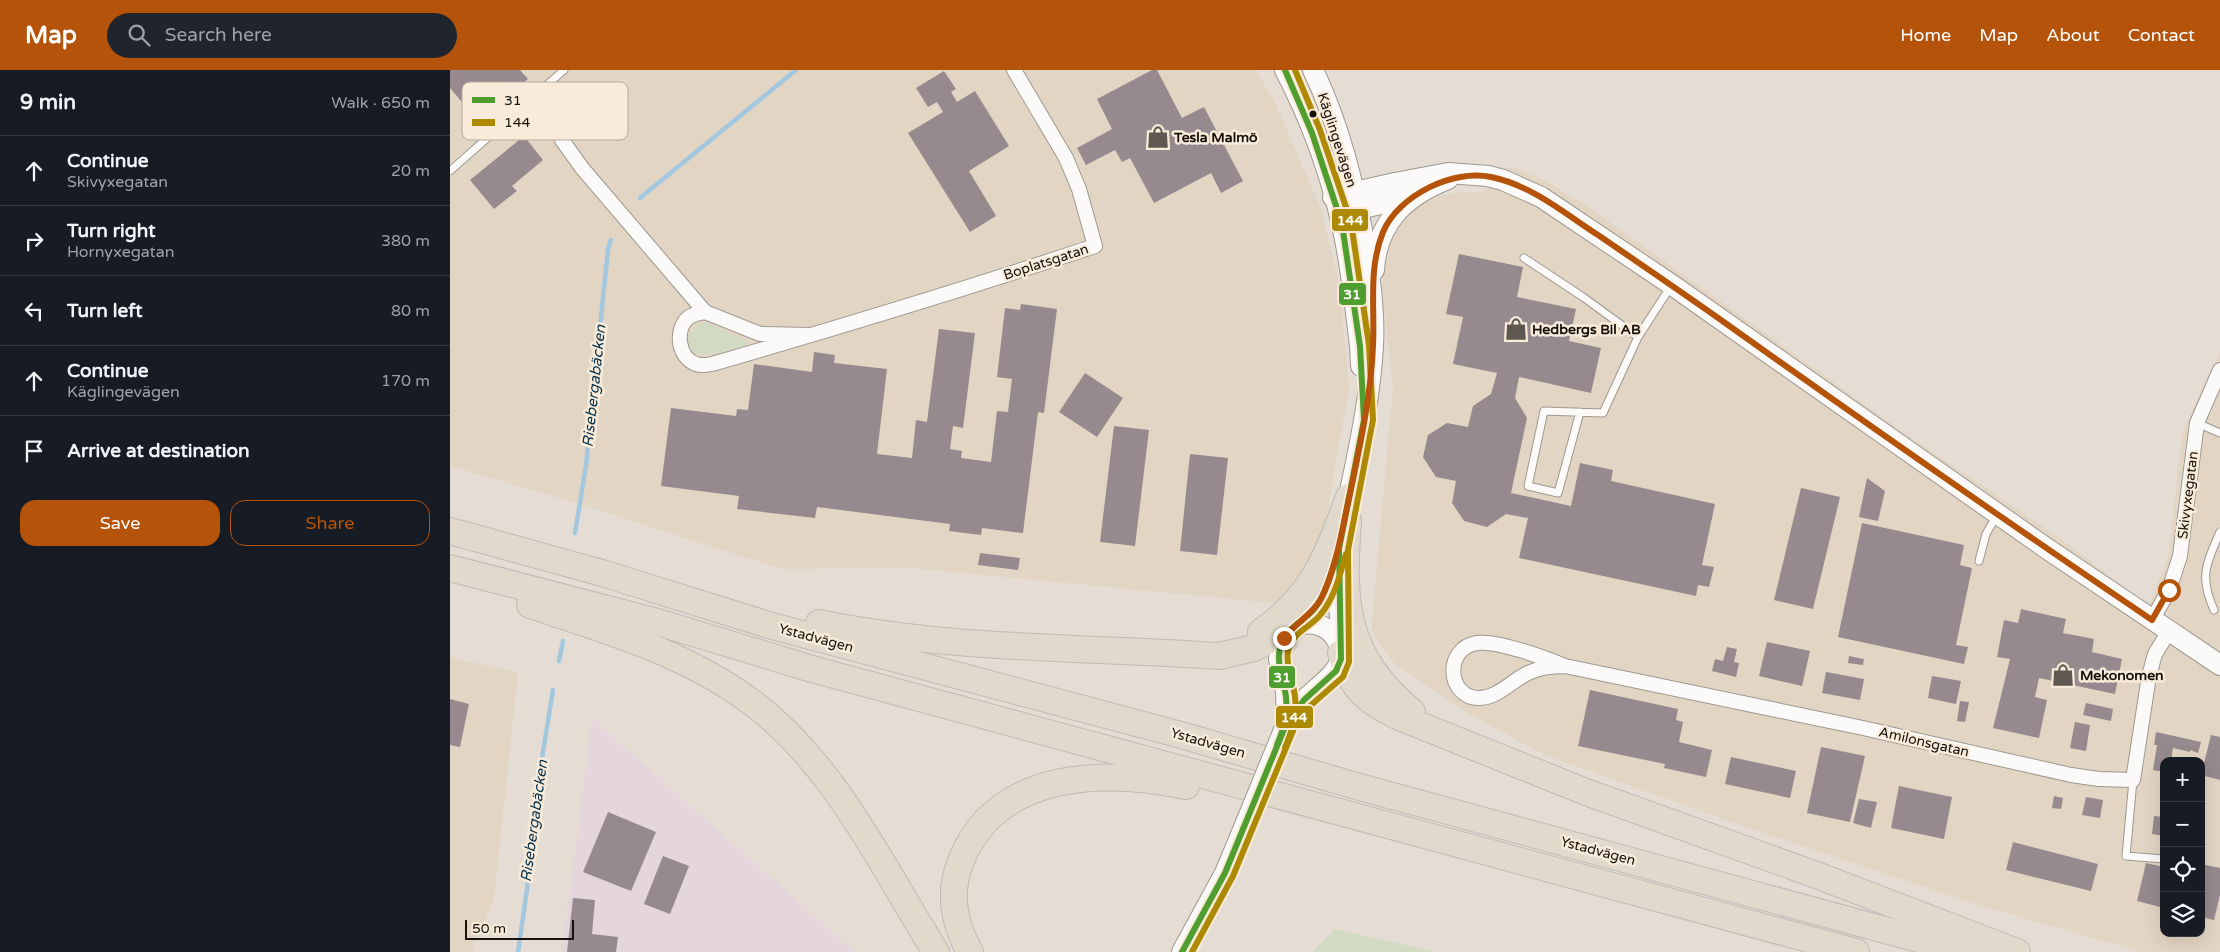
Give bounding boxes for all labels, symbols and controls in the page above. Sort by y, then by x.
search box [107,13,457,58]
text: Map [25,21,77,50]
icon: search [125,21,153,49]
text: Search here [165,24,272,46]
text: Home [1900,24,1951,46]
text: Map [1979,24,2018,46]
text: About [2046,24,2100,46]
text: Contact [2128,24,2195,46]
legend [462,82,628,140]
text: 9 min [20,90,76,115]
street label: Käglingevägen [1314,90,1360,190]
text: 31 [504,92,522,109]
text: Walk · 650 m [331,93,430,113]
unlabelled marker [1308,109,1318,119]
text: 144 [504,114,531,131]
shop icon: Tesla Malmö [1145,124,1171,150]
place label: Tesla Malmö [1173,129,1258,146]
text: Continue [67,150,149,172]
icon: ahead [20,157,48,185]
text: 20 m [391,161,430,181]
text: Skivyxegatan [67,172,168,192]
line badge: 144 [1331,208,1369,232]
text: 144 [1337,212,1363,229]
text: Turn right [67,220,155,242]
icon: right [20,227,48,255]
text: 380 m [381,231,430,251]
street label: Boplatsgatan [1001,240,1091,284]
text: Hornyxegatan [67,242,174,262]
line badge: 31 [1338,282,1367,306]
text: 31 [1343,286,1361,303]
icon: left [20,297,48,325]
text: Turn left [67,300,143,322]
text: 80 m [391,301,430,321]
shop icon: Hedbergs Bil AB [1503,316,1529,342]
place label: Hedbergs Bil AB [1532,321,1641,338]
water label: Risebergabäcken [579,323,609,448]
text: Continue [67,360,149,382]
icon: ahead [20,367,48,395]
text: 170 m [381,371,430,391]
text: Käglingevägen [67,382,180,402]
icon: arrive [20,437,48,465]
text: Arrive at destination [67,440,250,462]
street label: Skivyxegatan [2174,450,2202,540]
button: Save [20,500,220,546]
button: Share [230,500,430,546]
route start [2158,579,2181,602]
street label: Ystadvägen [777,620,855,656]
route end [1273,627,1296,650]
shop icon: Mekonomen [2050,662,2076,688]
line badge: 31 [1268,665,1296,689]
place label: Mekonomen [2080,667,2164,684]
text: 31 [1273,669,1291,686]
line badge: 144 [1275,705,1314,729]
text: 144 [1281,709,1307,726]
street label: Amilonsgatan [1877,723,1971,761]
street label: Ystadvägen [1169,724,1247,762]
map controls [2160,757,2205,937]
button: + [2160,757,2205,802]
water label: Risebergabäcken [517,758,552,883]
button: − [2160,802,2205,847]
street label: Ystadvägen [1559,833,1637,869]
button: locate [2160,847,2205,892]
button: layers [2160,892,2205,937]
scale bar [465,917,574,940]
text: 50 m [472,920,506,937]

